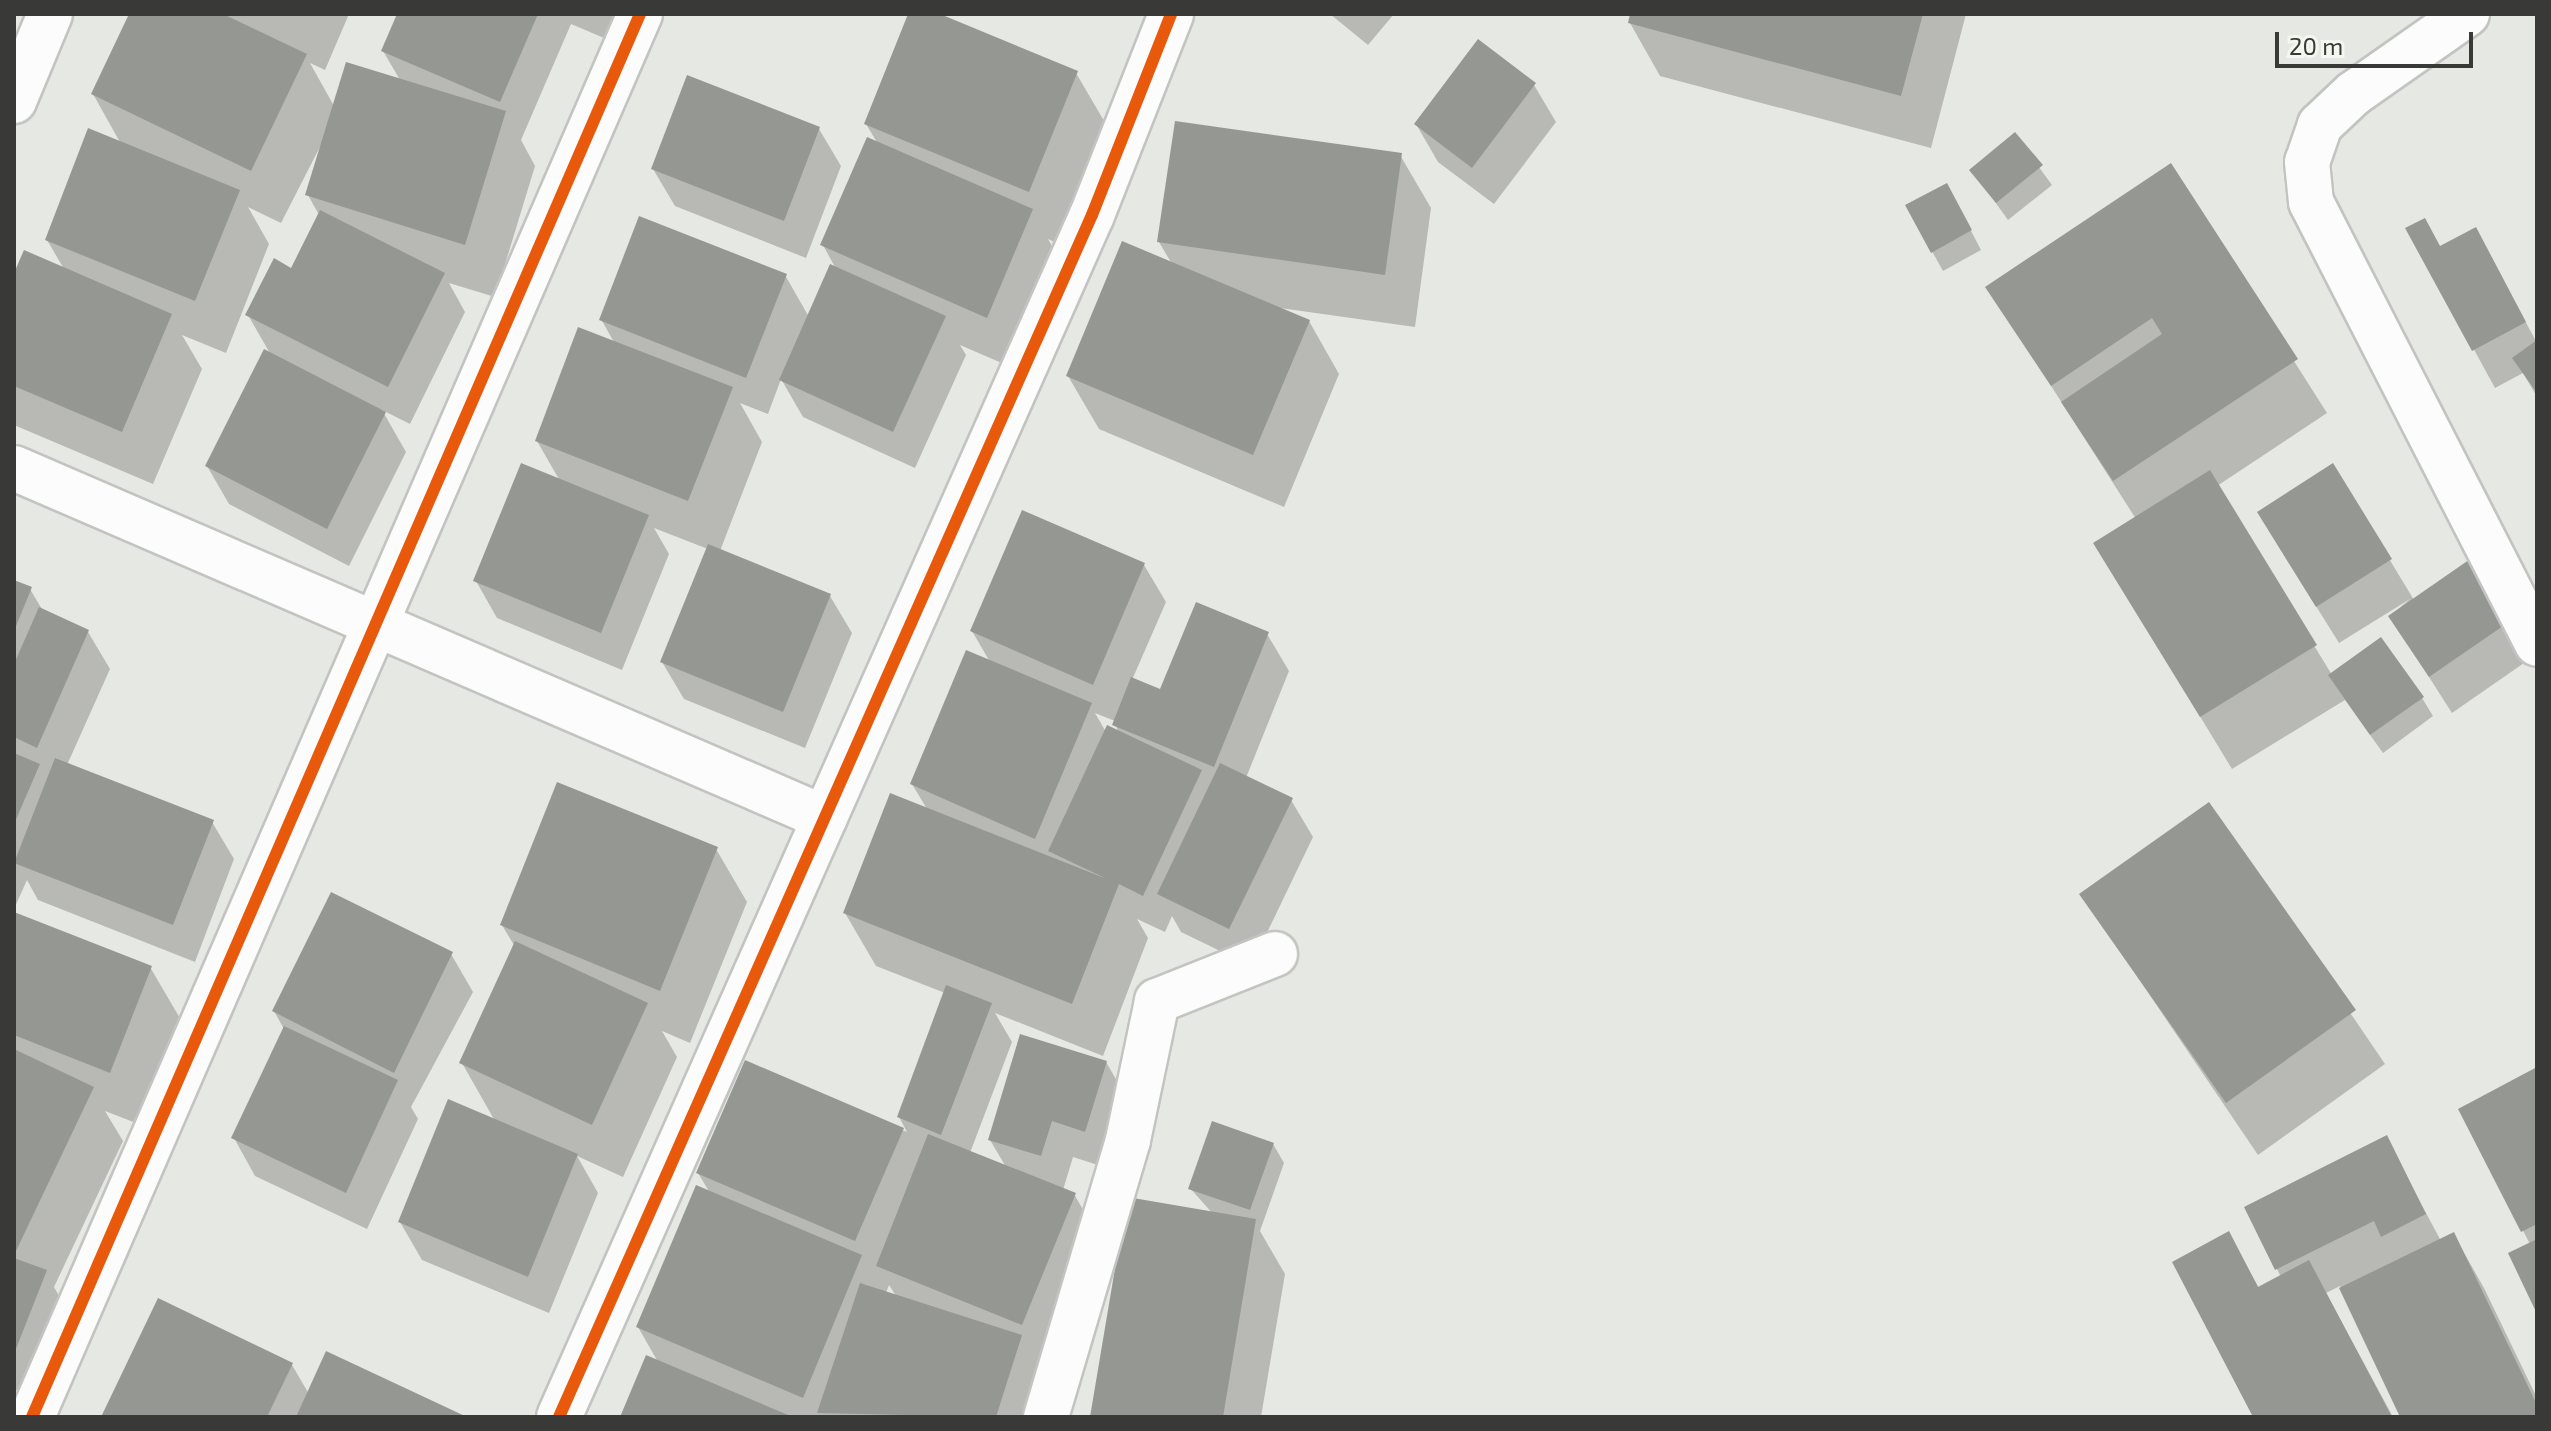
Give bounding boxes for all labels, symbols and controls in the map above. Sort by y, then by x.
scale bar [2279,16,2477,66]
text: 20 m [2289,31,2343,60]

